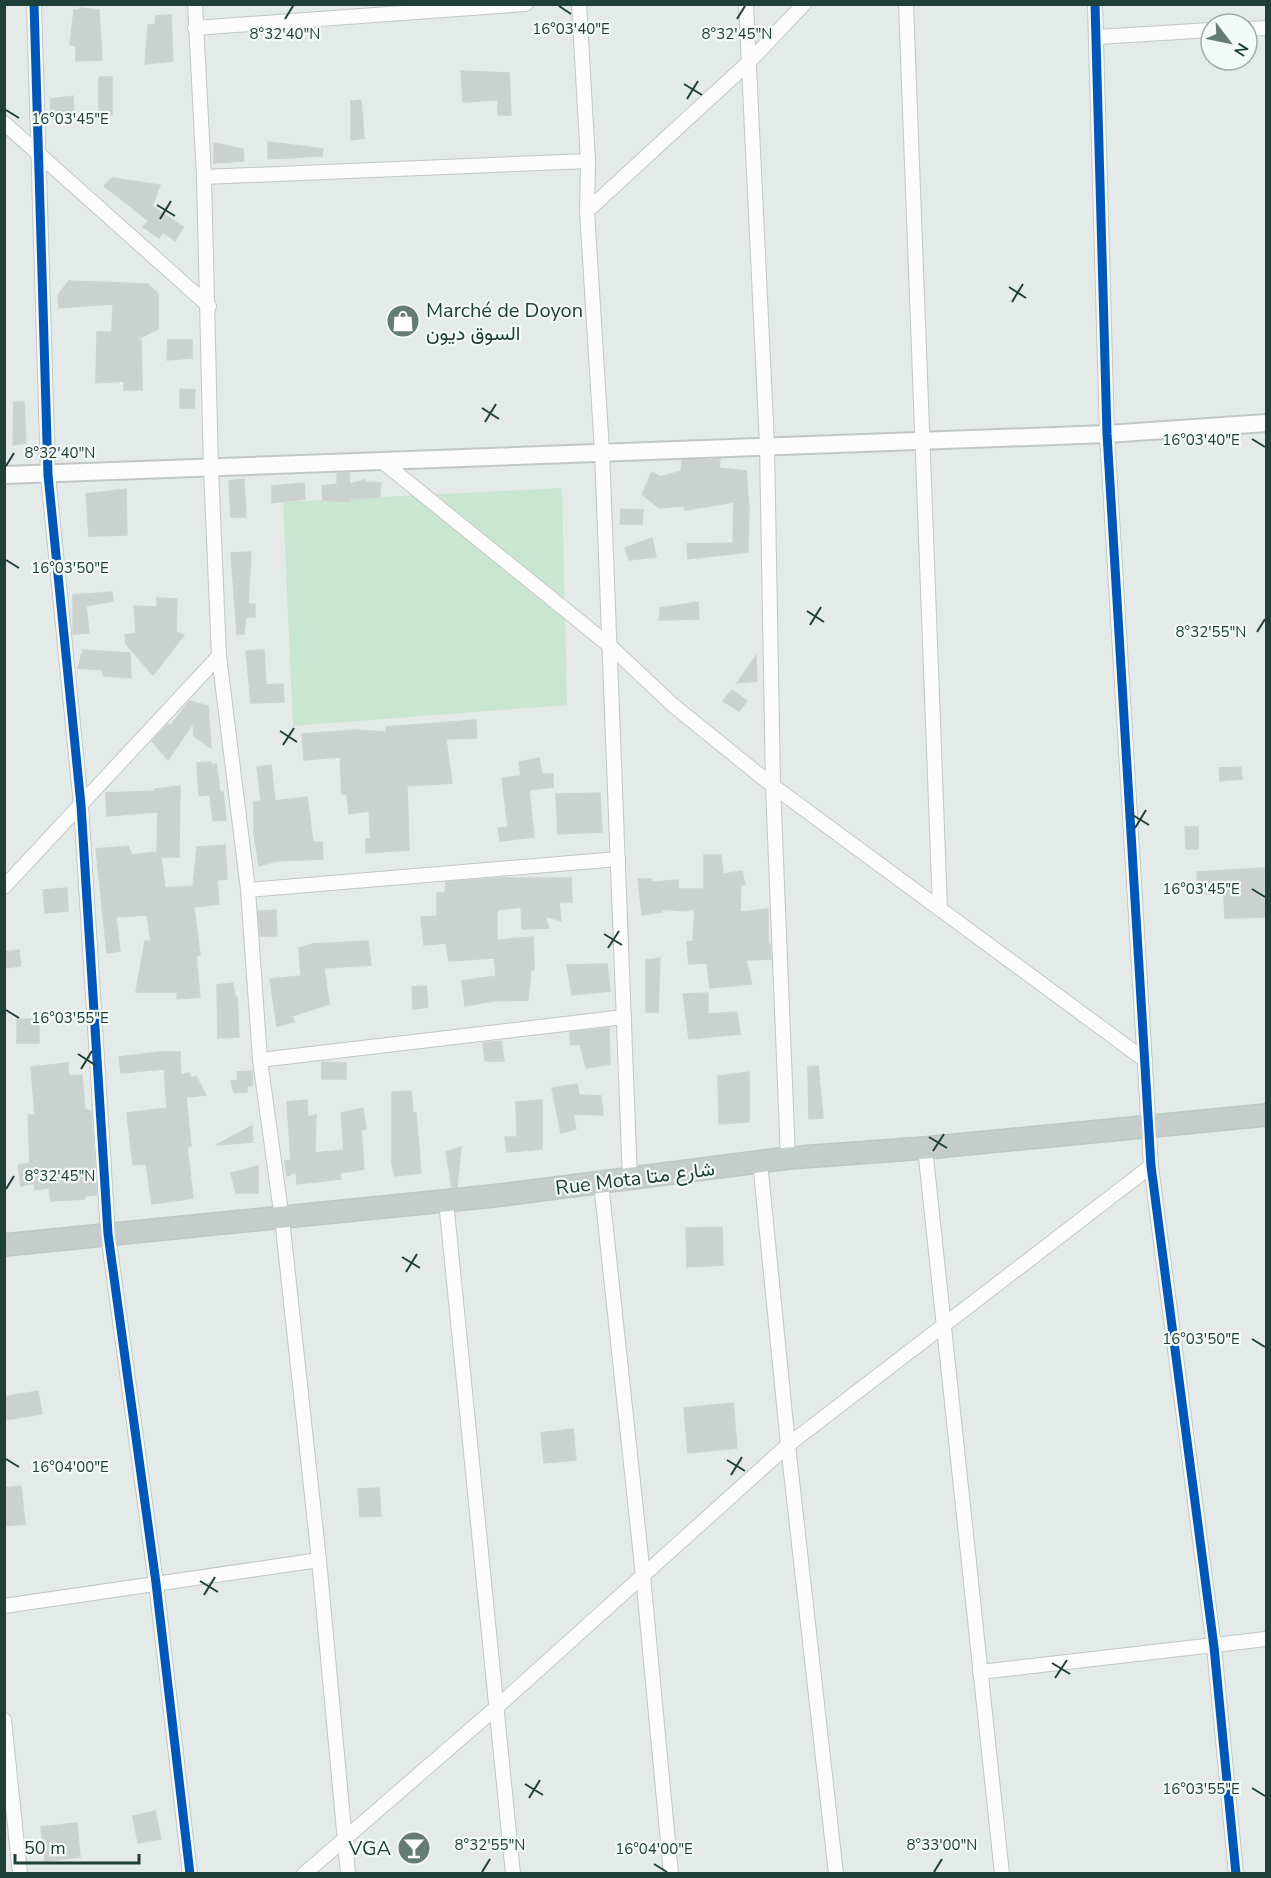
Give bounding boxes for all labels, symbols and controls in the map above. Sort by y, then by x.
north arrow [1199,12,1259,72]
text: 16°03'40"E [532,19,610,39]
text: 8°32'40"N [250,24,320,44]
text: 8°32'45"N [702,24,772,44]
text: N [1228,39,1253,60]
text: 16°03'45"E [31,109,109,129]
place label: Marché de Doyon السوق ديون [426,297,583,347]
shop icon: Marché de Doyon السوق ديون [385,303,421,339]
text: 16°03'40"E [1162,430,1240,450]
text: 8°32'40"N [25,443,95,463]
text: 16°03'50"E [31,558,109,578]
text: 8°32'55"N [1176,622,1246,642]
text: 16°03'45"E [1162,879,1240,899]
text: 16°03'55"E [31,1008,109,1028]
street label: Rue Mota شارع متا [554,1155,716,1202]
text: 8°32'45"N [25,1166,95,1186]
text: 16°03'50"E [1162,1329,1240,1349]
text: 16°04'00"E [31,1457,109,1477]
text: 16°03'55"E [1162,1779,1240,1799]
scale bar [15,1827,140,1865]
bar icon: VGA [396,1830,432,1866]
place label: VGA [347,1835,391,1862]
text: 8°32'55"N [455,1835,525,1855]
text: 8°33'00"N [907,1835,977,1855]
text: 50 m [24,1836,66,1860]
text: 16°04'00"E [615,1839,693,1859]

